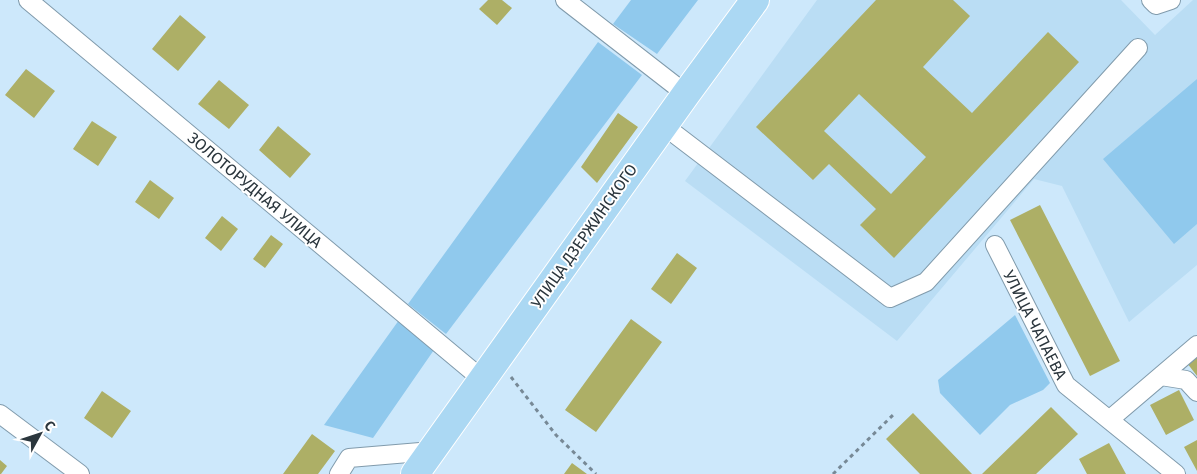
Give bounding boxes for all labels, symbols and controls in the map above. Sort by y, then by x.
street label: ЗОЛОТОРУДНАЯ УЛИЦА [184,128,327,252]
street label: УЛИЦА ДЗЕРЖИНСКОГО [527,160,641,312]
street label: УЛИЦА ЧАПАЕВА [999,267,1071,384]
north arrow [15,409,65,459]
text: С [40,417,59,435]

